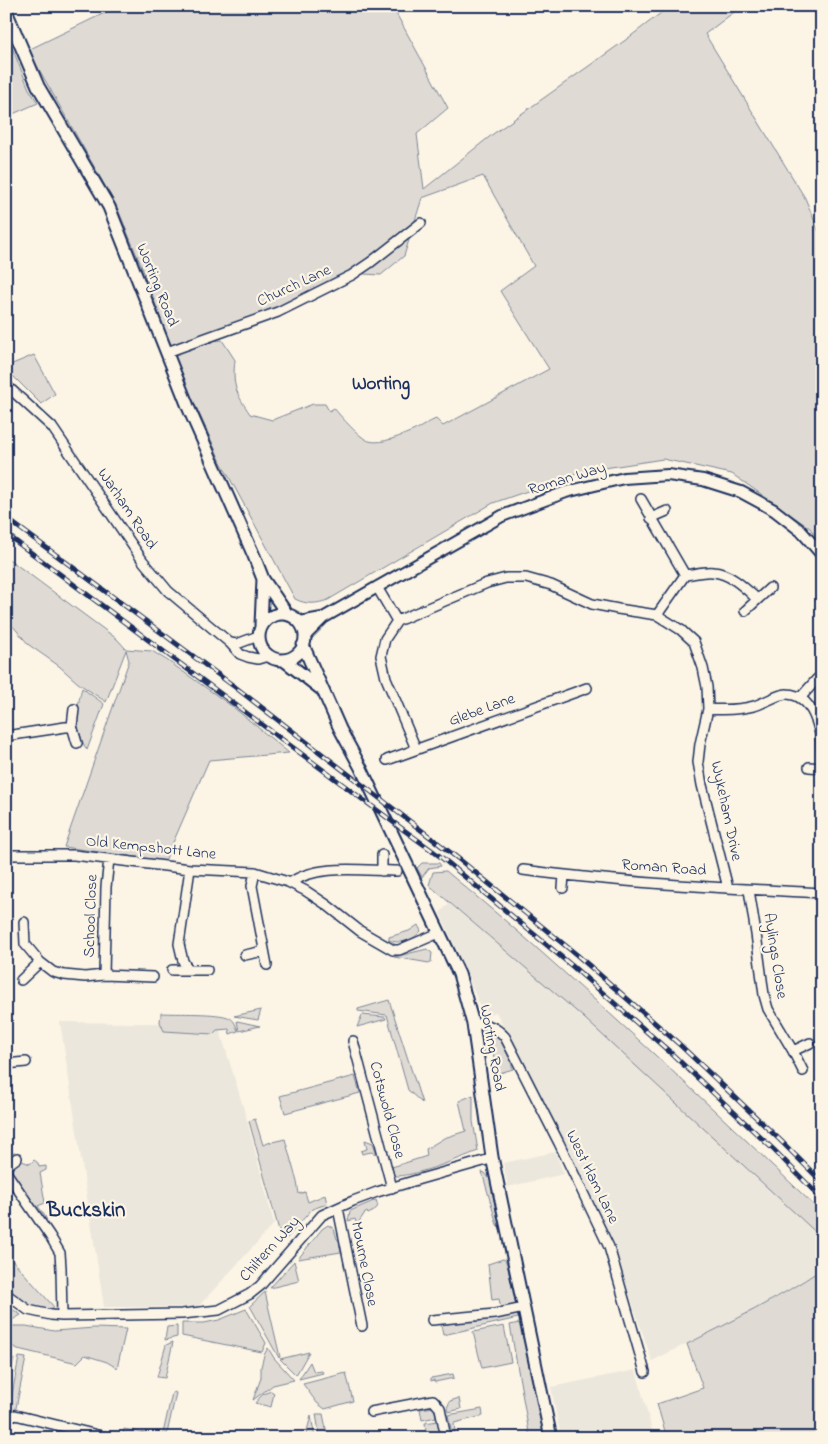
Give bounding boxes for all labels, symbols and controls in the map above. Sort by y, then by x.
street label: Worting Road [129,240,185,330]
street label: Church Lane [253,258,336,314]
district label: Worting [352,371,411,400]
street label: Roman Way [525,456,609,502]
street label: Warham Road [91,464,163,554]
street label: Glebe Lane [445,687,519,733]
street label: Wykeham Drive [704,759,748,864]
street label: Old Kempshott Lane [85,829,218,867]
street label: Roman Road [621,853,707,883]
street label: School Close [78,873,104,958]
street label: Aylings Close [756,911,794,1001]
street label: Worting Road [473,1003,511,1093]
street label: Cotswold Close [363,1059,412,1162]
street label: West Ham Lane [559,1126,625,1228]
district label: Buckskin [46,1196,125,1226]
street label: Chiltern Way [234,1211,306,1287]
street label: Mourne Close [344,1219,384,1309]

